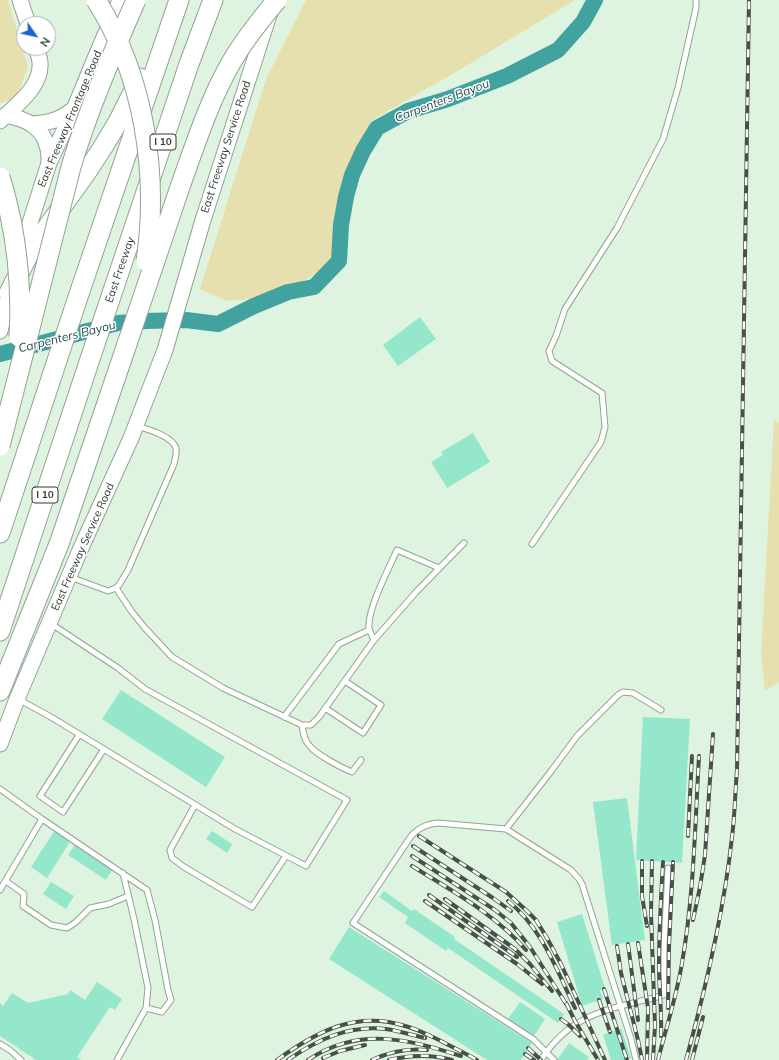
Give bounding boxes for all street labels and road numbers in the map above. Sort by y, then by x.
street label: East Freeway Frontage Road [35,49,105,189]
street label: East Freeway Service Road [198,79,254,215]
road number: I 10 [150,134,176,150]
street label: East Freeway [103,235,137,305]
street label: East Freeway Service Road [49,481,117,613]
road number: I 10 [32,487,58,503]

